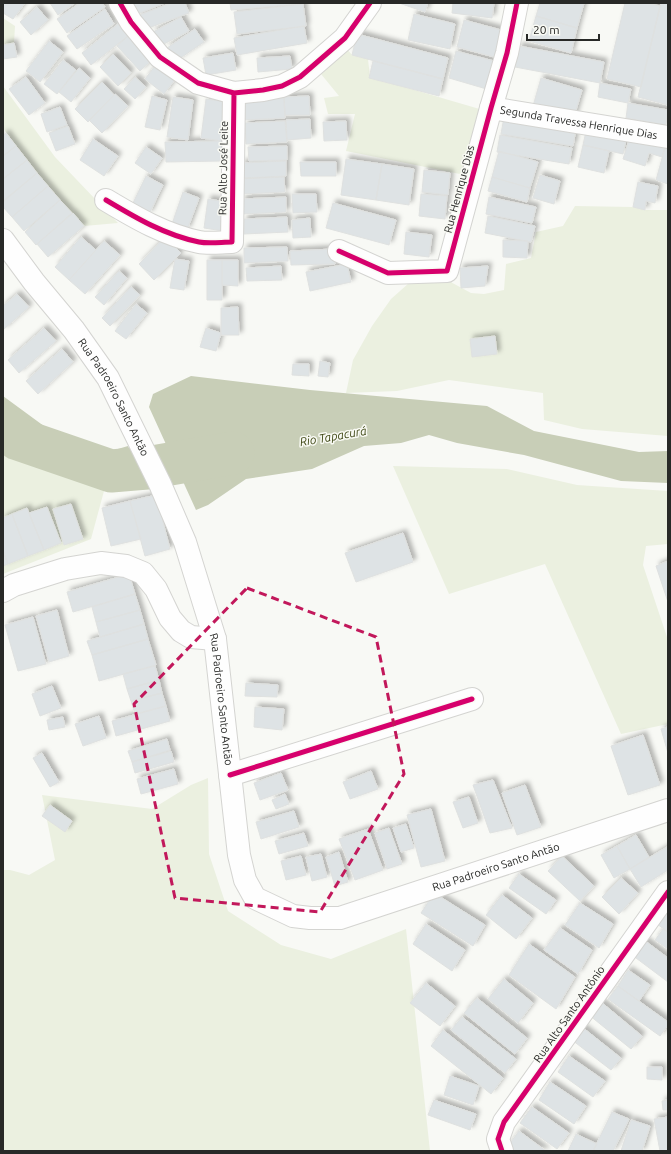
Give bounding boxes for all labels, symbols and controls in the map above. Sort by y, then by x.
scale bar [527,16,599,42]
text: 20 m [533,23,560,36]
street label: Segunda Travessa Henrique Dias [499,104,659,141]
street label: Rua Alto José Leite [216,121,230,215]
street label: Rua Henrique Dias [442,144,477,234]
street label: Rua Padroeiro Santo Antão [76,336,151,458]
water label: Rio Tapacurá [298,424,368,448]
street label: Rua Padroeiro Santo Antão [208,632,235,766]
street label: Rua Padroeiro Santo Antão [431,840,561,893]
street label: Rua Alto Santo Antônio [531,963,607,1065]

